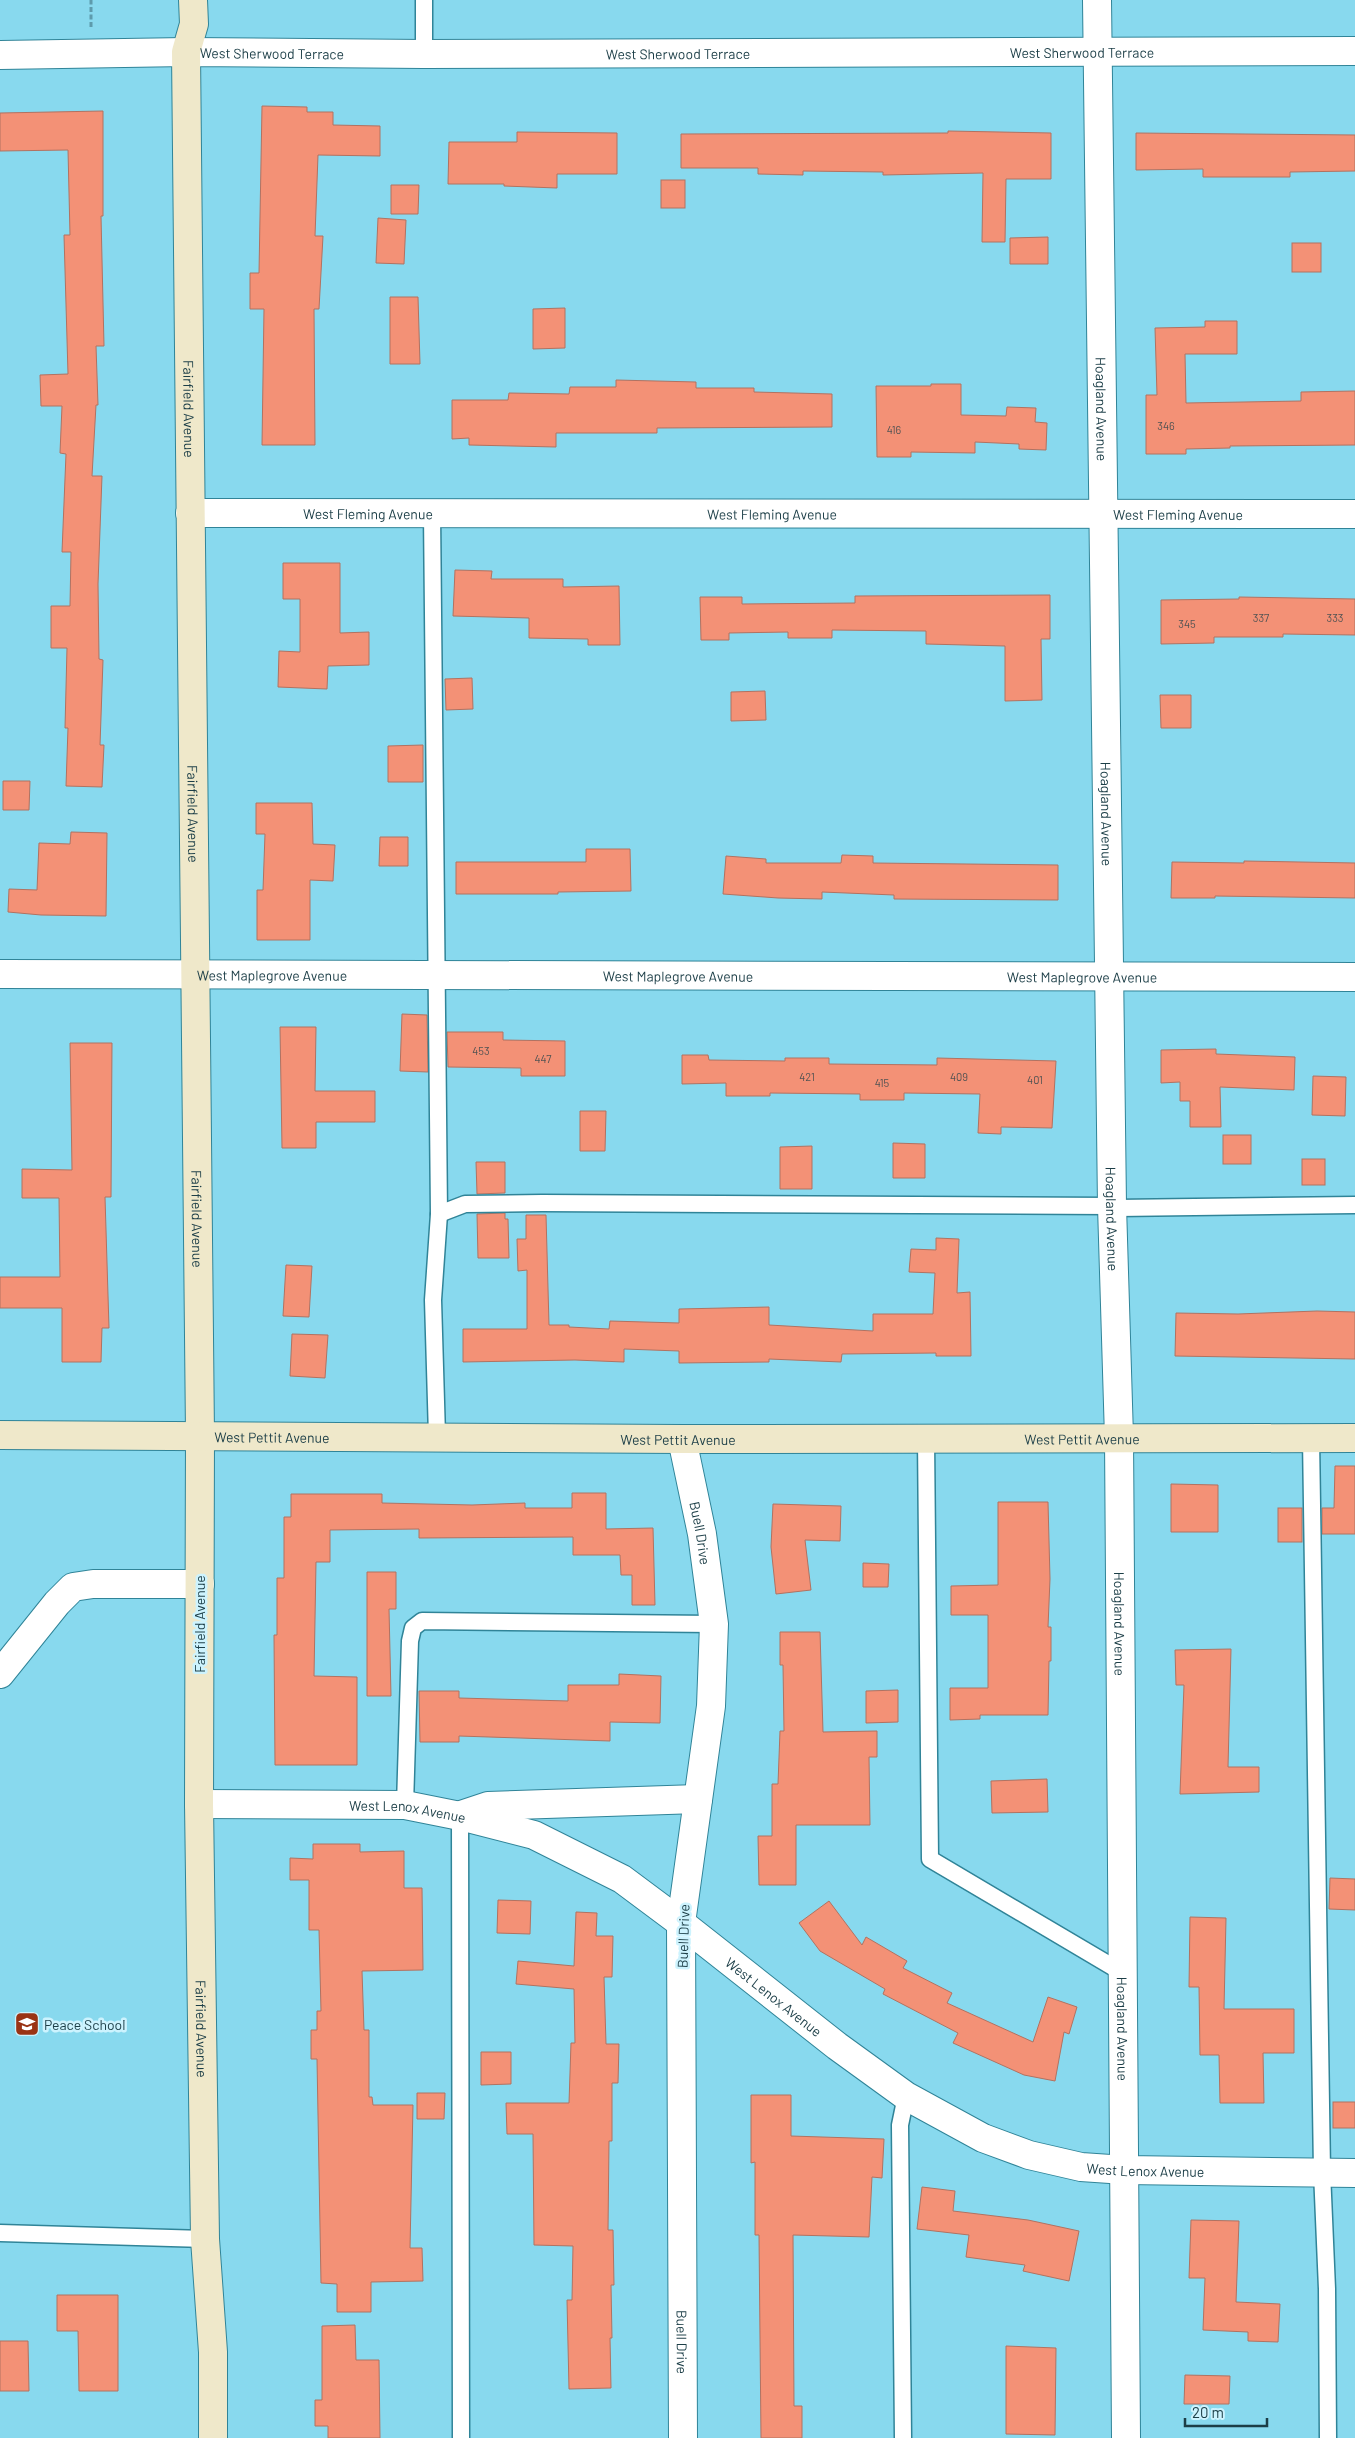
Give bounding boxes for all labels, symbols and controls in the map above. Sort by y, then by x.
street label: West Sherwood Terrace [1010,43,1154,61]
street label: West Sherwood Terrace [200,44,344,62]
street label: West Sherwood Terrace [606,44,750,62]
street label: Hoagland Avenue [1093,357,1111,461]
street label: Fairfield Avenue [181,360,199,458]
house number: 346 [1157,419,1175,432]
house number: 416 [887,423,902,436]
street label: West Fleming Avenue [303,505,433,522]
street label: West Fleming Avenue [707,505,837,522]
street label: West Fleming Avenue [1113,505,1243,522]
house number: 337 [1253,611,1269,624]
house number: 333 [1327,611,1344,624]
house number: 345 [1178,617,1196,630]
street label: Hoagland Avenue [1098,762,1116,866]
street label: Fairfield Avenue [185,765,203,863]
street label: West Maplegrove Avenue [197,966,347,983]
street label: West Maplegrove Avenue [603,967,753,984]
street label: West Maplegrove Avenue [1007,968,1157,985]
house number: 453 [472,1044,490,1057]
house number: 447 [535,1052,552,1065]
house number: 421 [799,1070,815,1083]
house number: 409 [950,1070,968,1083]
house number: 401 [1027,1073,1043,1086]
house number: 415 [875,1076,890,1089]
street label: Hoagland Avenue [1103,1167,1122,1271]
street label: Fairfield Avenue [189,1170,207,1268]
street label: West Pettit Avenue [214,1428,330,1445]
street label: West Pettit Avenue [620,1430,736,1448]
street label: West Pettit Avenue [1024,1430,1140,1447]
street label: Buell Drive [687,1500,715,1566]
street label: Hoagland Avenue [1111,1572,1129,1676]
street label: Fairfield Avenue [191,1575,208,1673]
street label: West Lenox Avenue [349,1796,468,1826]
street label: Buell Drive [673,1904,693,1968]
street label: West Lenox Avenue [722,1953,826,2040]
street label: Hoagland Avenue [1114,1977,1132,2081]
street label: Fairfield Avenue [193,1980,211,2078]
school or university icon: Peace School [14,2011,40,2037]
place label: Peace School [44,2016,125,2033]
street label: West Lenox Avenue [1086,2159,1205,2180]
street label: Buell Drive [674,2310,691,2374]
scale bar [1185,2396,1268,2428]
text: 20 m [1192,2403,1224,2421]

